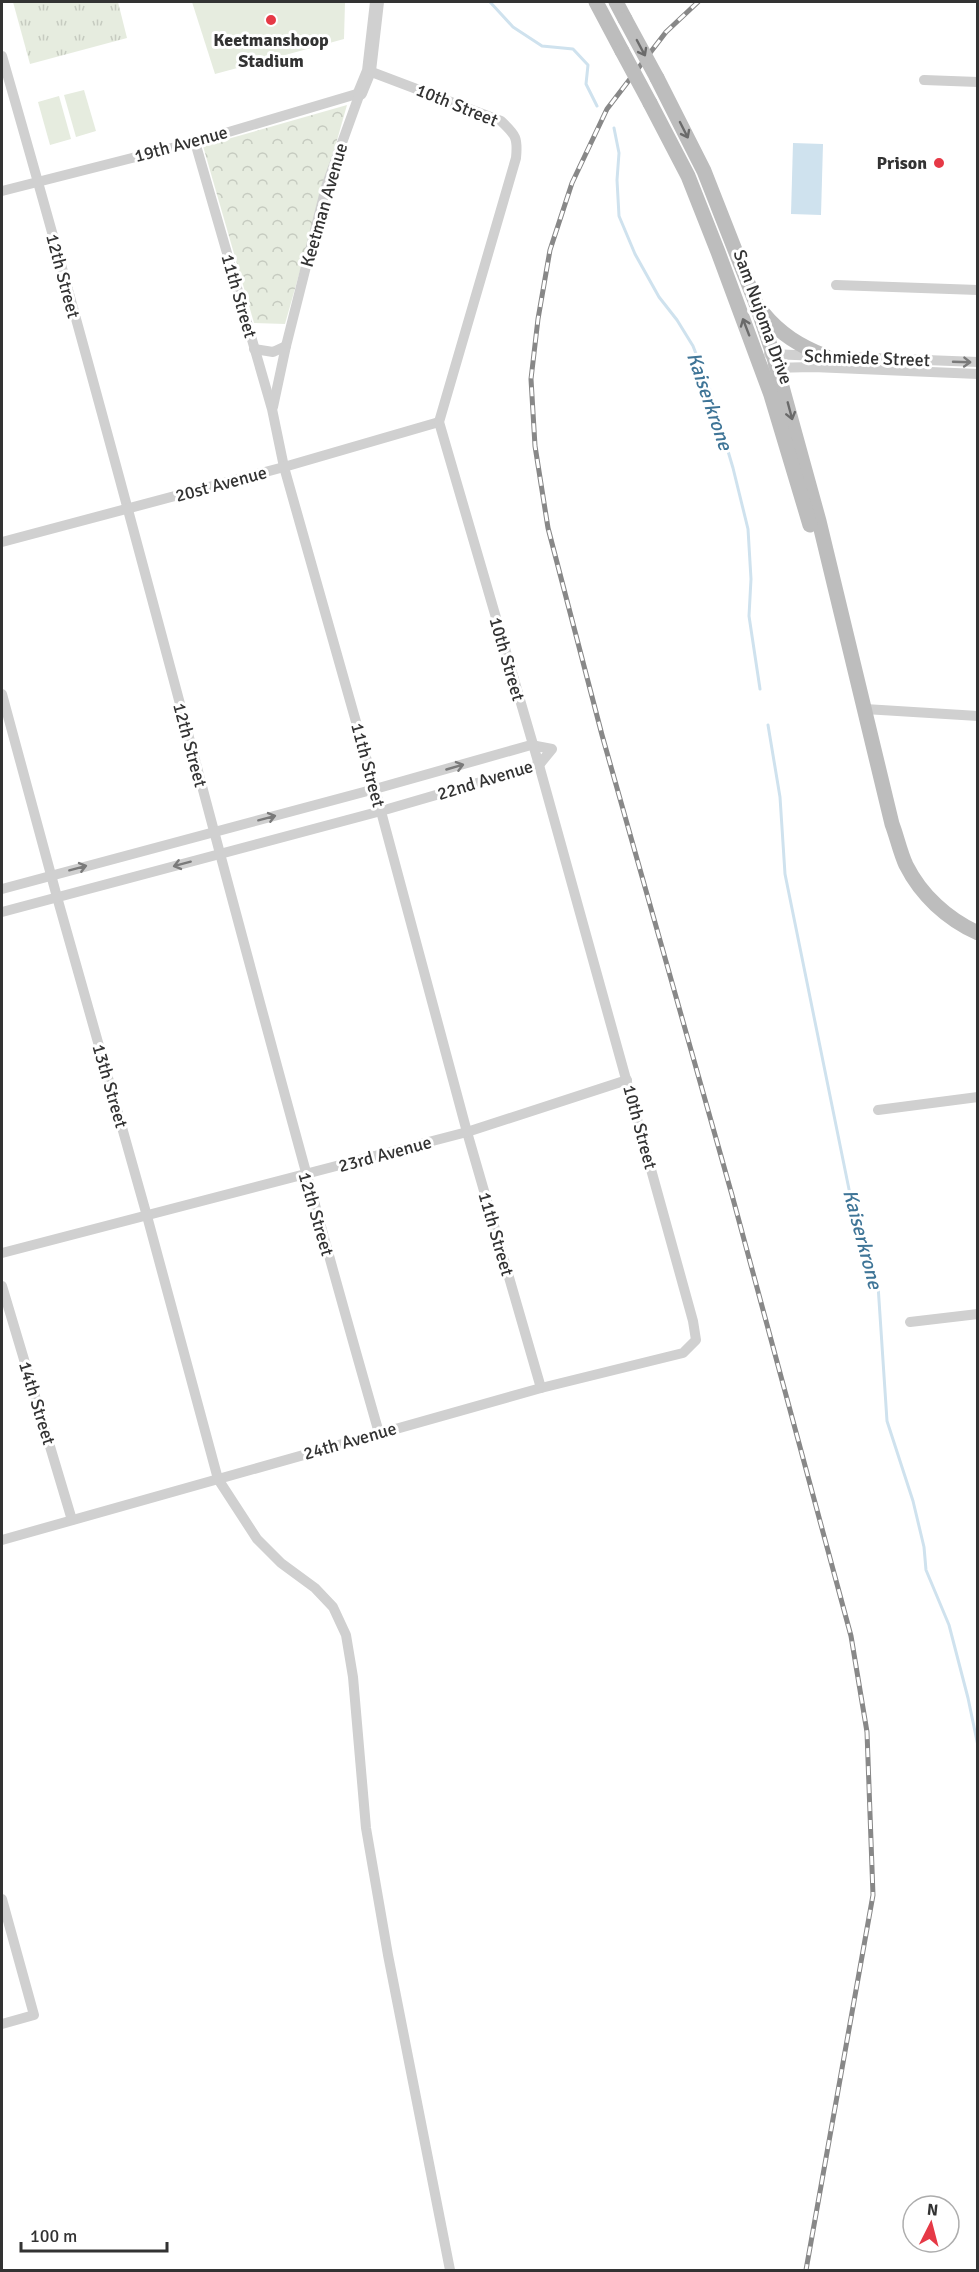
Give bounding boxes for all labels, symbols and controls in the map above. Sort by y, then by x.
marker: Keetmanshoop Stadium [264,13,278,27]
place label: Keetmanshoop Stadium [213,29,329,72]
one-way arrow [636,39,647,57]
street label: 10th Street [413,79,501,131]
street label: 19th Avenue [132,121,230,167]
one-way arrow [679,121,690,139]
street label: Keetman Avenue [296,140,352,270]
place label: Prison [877,152,927,174]
marker: Prison [932,156,946,170]
street label: 12th Street [41,231,85,321]
street label: Sam Nujoma Drive [728,247,798,387]
street label: 11th Street [217,251,261,341]
one-way arrow [740,318,751,336]
street label: Schmiede Street [804,345,930,371]
water label: Kaiserkrone [681,349,738,454]
one-way arrow [951,356,971,367]
one-way arrow [784,401,796,420]
street label: 20st Avenue [173,461,269,507]
street label: 10th Street [485,614,529,704]
street label: 12th Street [168,700,212,790]
street label: 11th Street [346,720,390,810]
street label: 22nd Avenue [434,755,536,805]
one-way arrow [445,761,464,772]
one-way arrow [257,812,276,824]
one-way arrow [173,859,192,871]
one-way arrow [68,862,87,874]
street label: 13th Street [88,1041,132,1131]
street label: 10th Street [618,1082,662,1172]
street label: 23rd Avenue [336,1131,434,1177]
street label: 12th Street [294,1169,338,1259]
water label: Kaiserkrone [837,1187,888,1293]
street label: 11th Street [474,1189,518,1279]
street label: 14th Street [14,1358,60,1448]
street label: 24th Avenue [301,1417,399,1465]
north arrow [901,2194,961,2254]
text: N [926,2200,939,2221]
scale bar [21,2215,166,2253]
text: 100 m [30,2225,77,2247]

